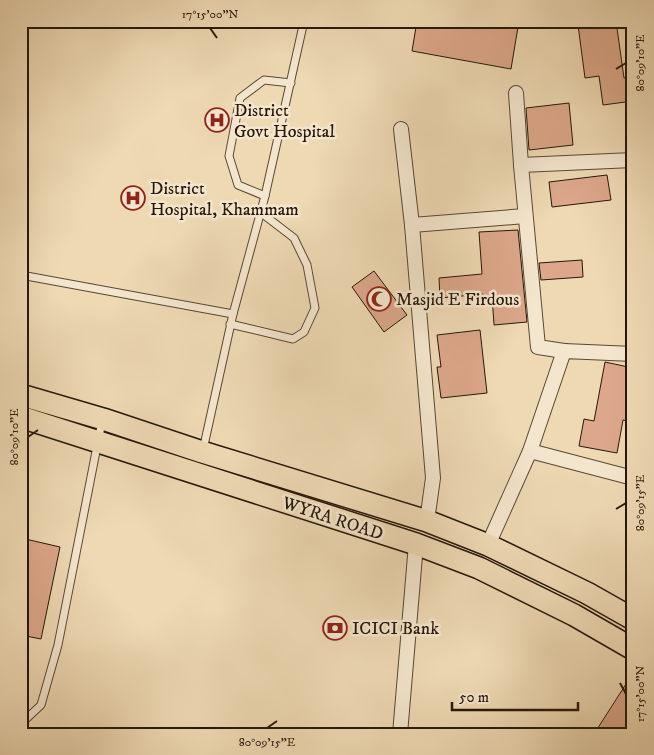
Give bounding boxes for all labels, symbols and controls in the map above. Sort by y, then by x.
text: 17°15'00"N [182,7,238,22]
text: 80°09'10"E [633,34,648,92]
place label: District Govt Hospital [234,100,336,143]
hospital icon: District Govt Hospital [204,107,230,133]
place label: District Hospital, Khammam [150,178,299,221]
hospital icon: District Hospital, Khammam [120,185,146,211]
mosque icon: Masjid E Firdous [366,286,392,312]
place label: Masjid E Firdous [396,289,519,311]
text: 80°09'10"E [7,408,22,466]
text: 80°09'15"E [633,474,648,531]
street label: WYRA ROAD [278,492,386,546]
bank icon: ICICI Bank [322,615,348,641]
place label: ICICI Bank [352,618,439,640]
text: 17°15'00"N [633,666,648,722]
scale bar [452,680,578,712]
text: 50 m [459,688,489,707]
text: 80°09'15"E [239,735,296,750]

